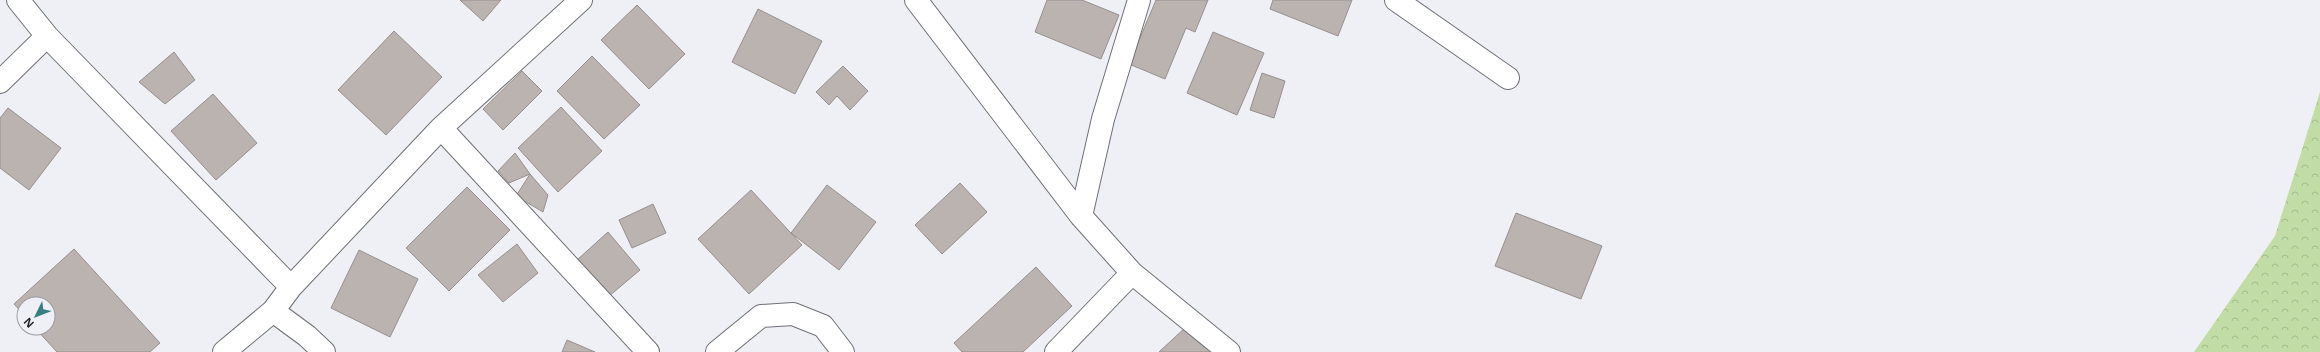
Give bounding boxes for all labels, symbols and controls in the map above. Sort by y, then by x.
north arrow [16,296,56,336]
text: N [20,315,37,332]

